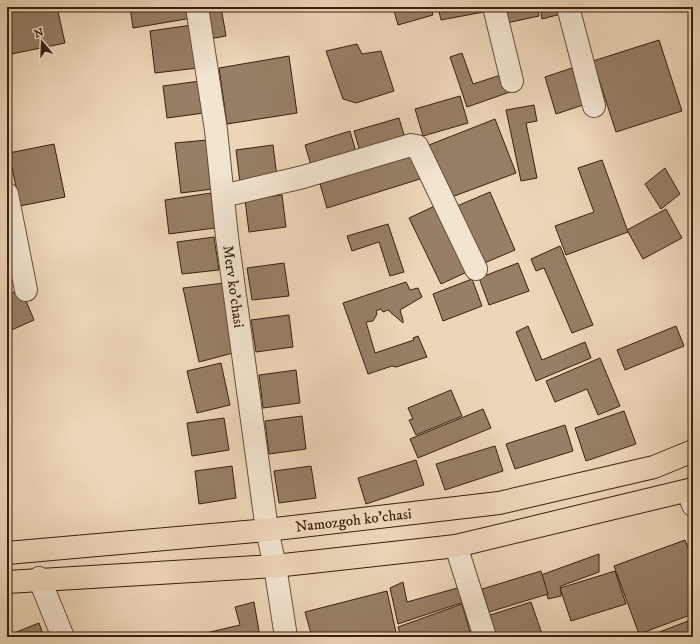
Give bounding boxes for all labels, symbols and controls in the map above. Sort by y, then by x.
north arrow [22,22,62,62]
text: N [33,25,46,42]
street label: Merv ko'chasi [218,244,248,329]
street label: Namozgoh ko'chasi [294,504,413,537]

